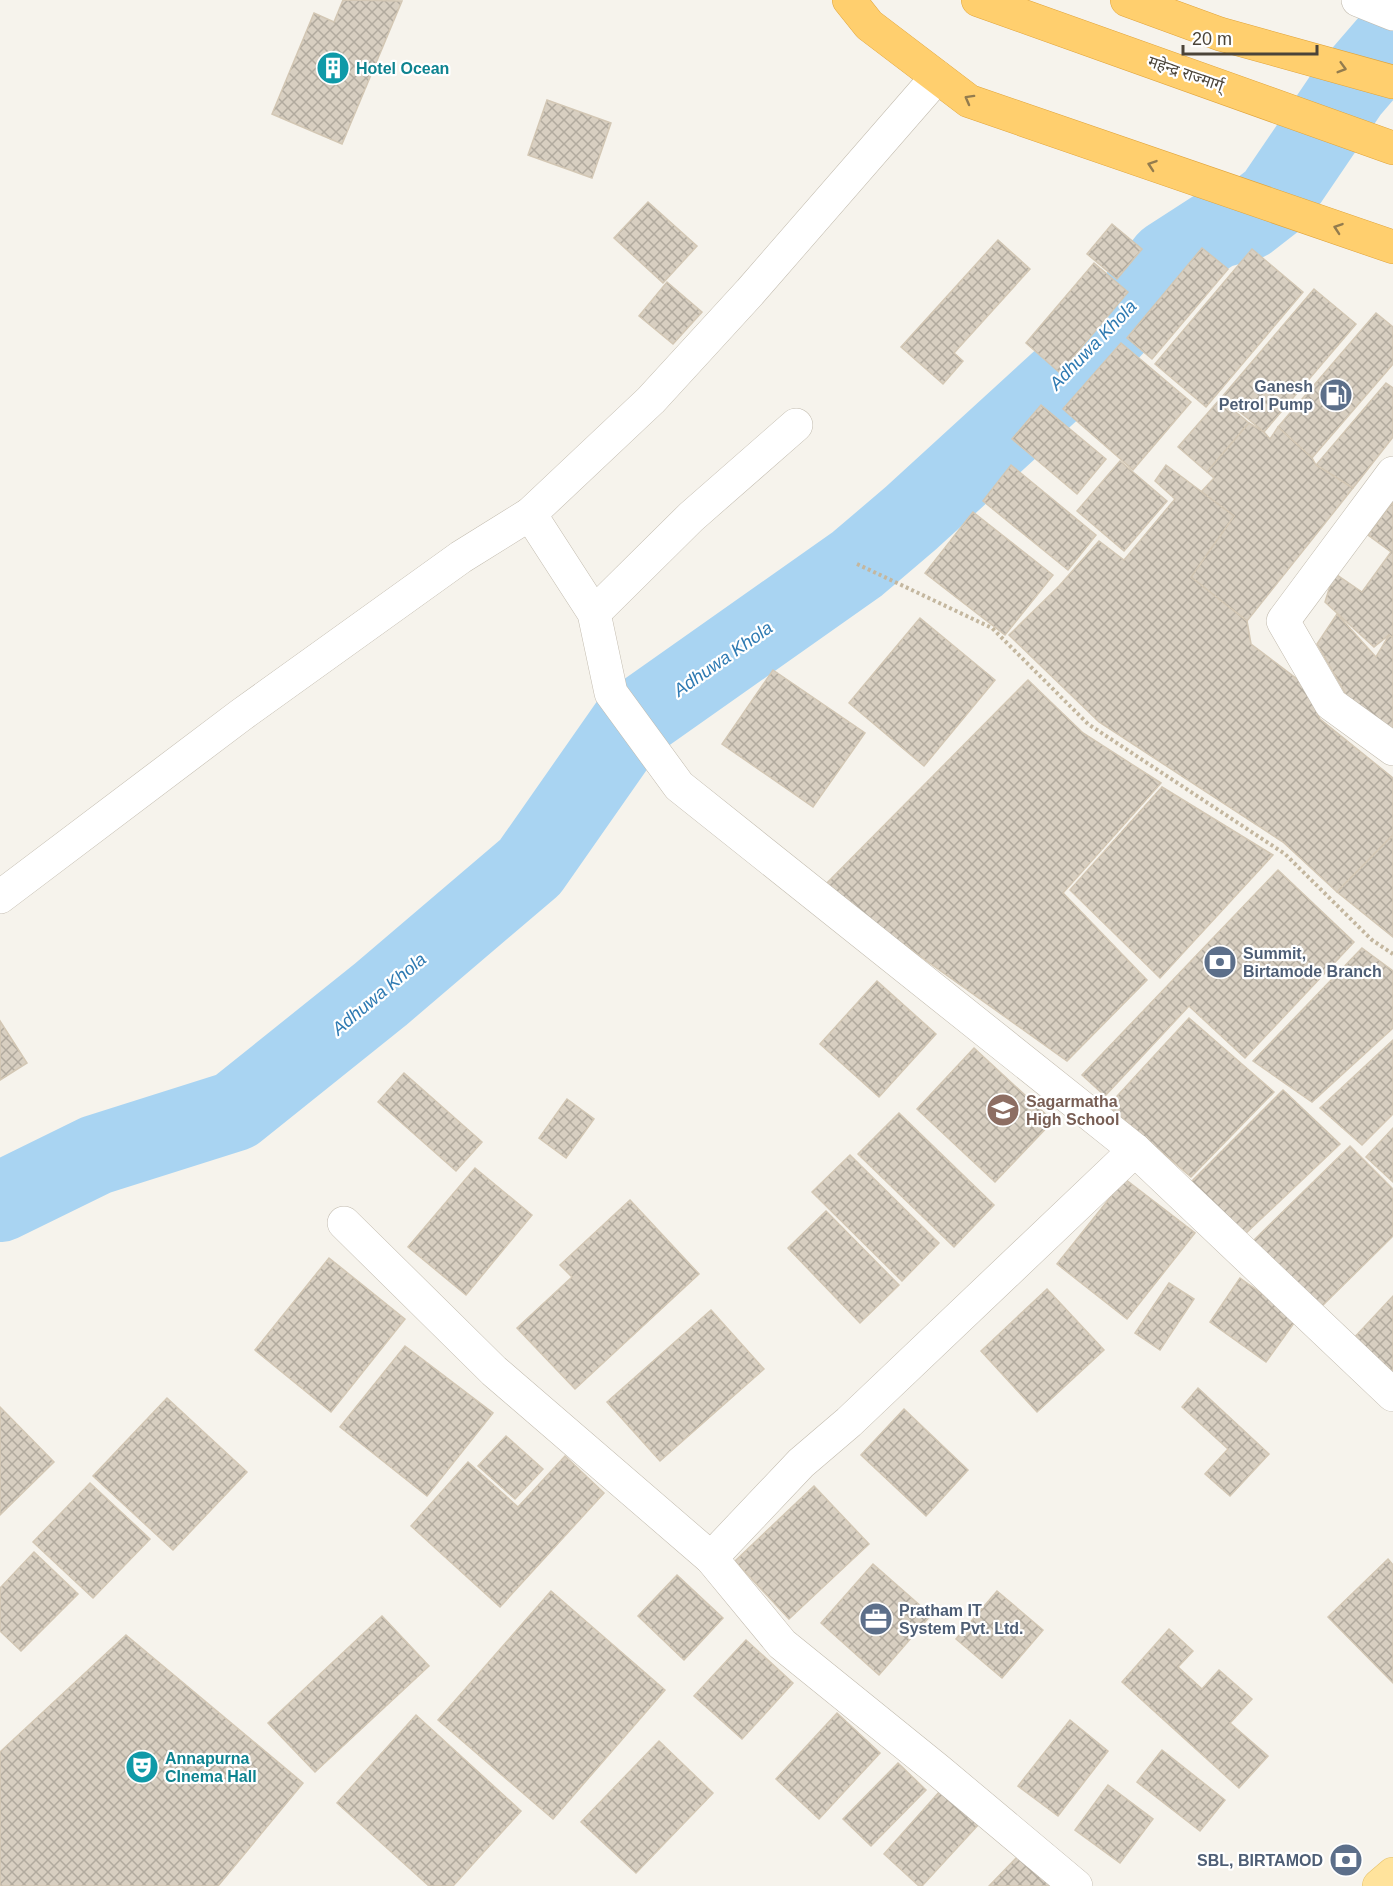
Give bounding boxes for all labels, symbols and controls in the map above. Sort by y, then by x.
scale bar [1183,18,1316,56]
text: 20 m [1192,29,1232,49]
building icon: Hotel Ocean [315,50,351,86]
street label: महेन्द्र राज्मार्ग् [1145,52,1229,97]
place label: Hotel Ocean [356,60,449,77]
one-way arrow [1337,61,1347,73]
one-way arrow [965,95,975,107]
one-way arrow [1147,159,1158,172]
one-way arrow [1333,223,1344,235]
water label: Adhuwa Khola [1045,296,1141,394]
fuel station icon: Ganesh Petrol Pump [1318,377,1354,413]
place label: Ganesh Petrol Pump [1219,378,1313,413]
water label: Adhuwa Khola [669,618,776,701]
bank icon: Summit, Birtamode Branch [1202,944,1238,980]
place label: Summit, Birtamode Branch [1243,945,1382,980]
water label: Adhuwa Khola [327,949,430,1040]
school or university icon: Sagarmatha High School [985,1092,1021,1128]
place label: Sagarmatha High School [1026,1093,1119,1128]
office icon: Pratham IT System Pvt. Ltd. [858,1601,894,1637]
place label: Pratham IT System Pvt. Ltd. [899,1602,1023,1637]
theatre icon: Annapurna CInema Hall [124,1749,160,1785]
place label: Annapurna CInema Hall [165,1750,257,1785]
bank icon: SBL, BIRTAMOD [1328,1842,1364,1878]
place label: SBL, BIRTAMOD [1197,1852,1323,1869]

